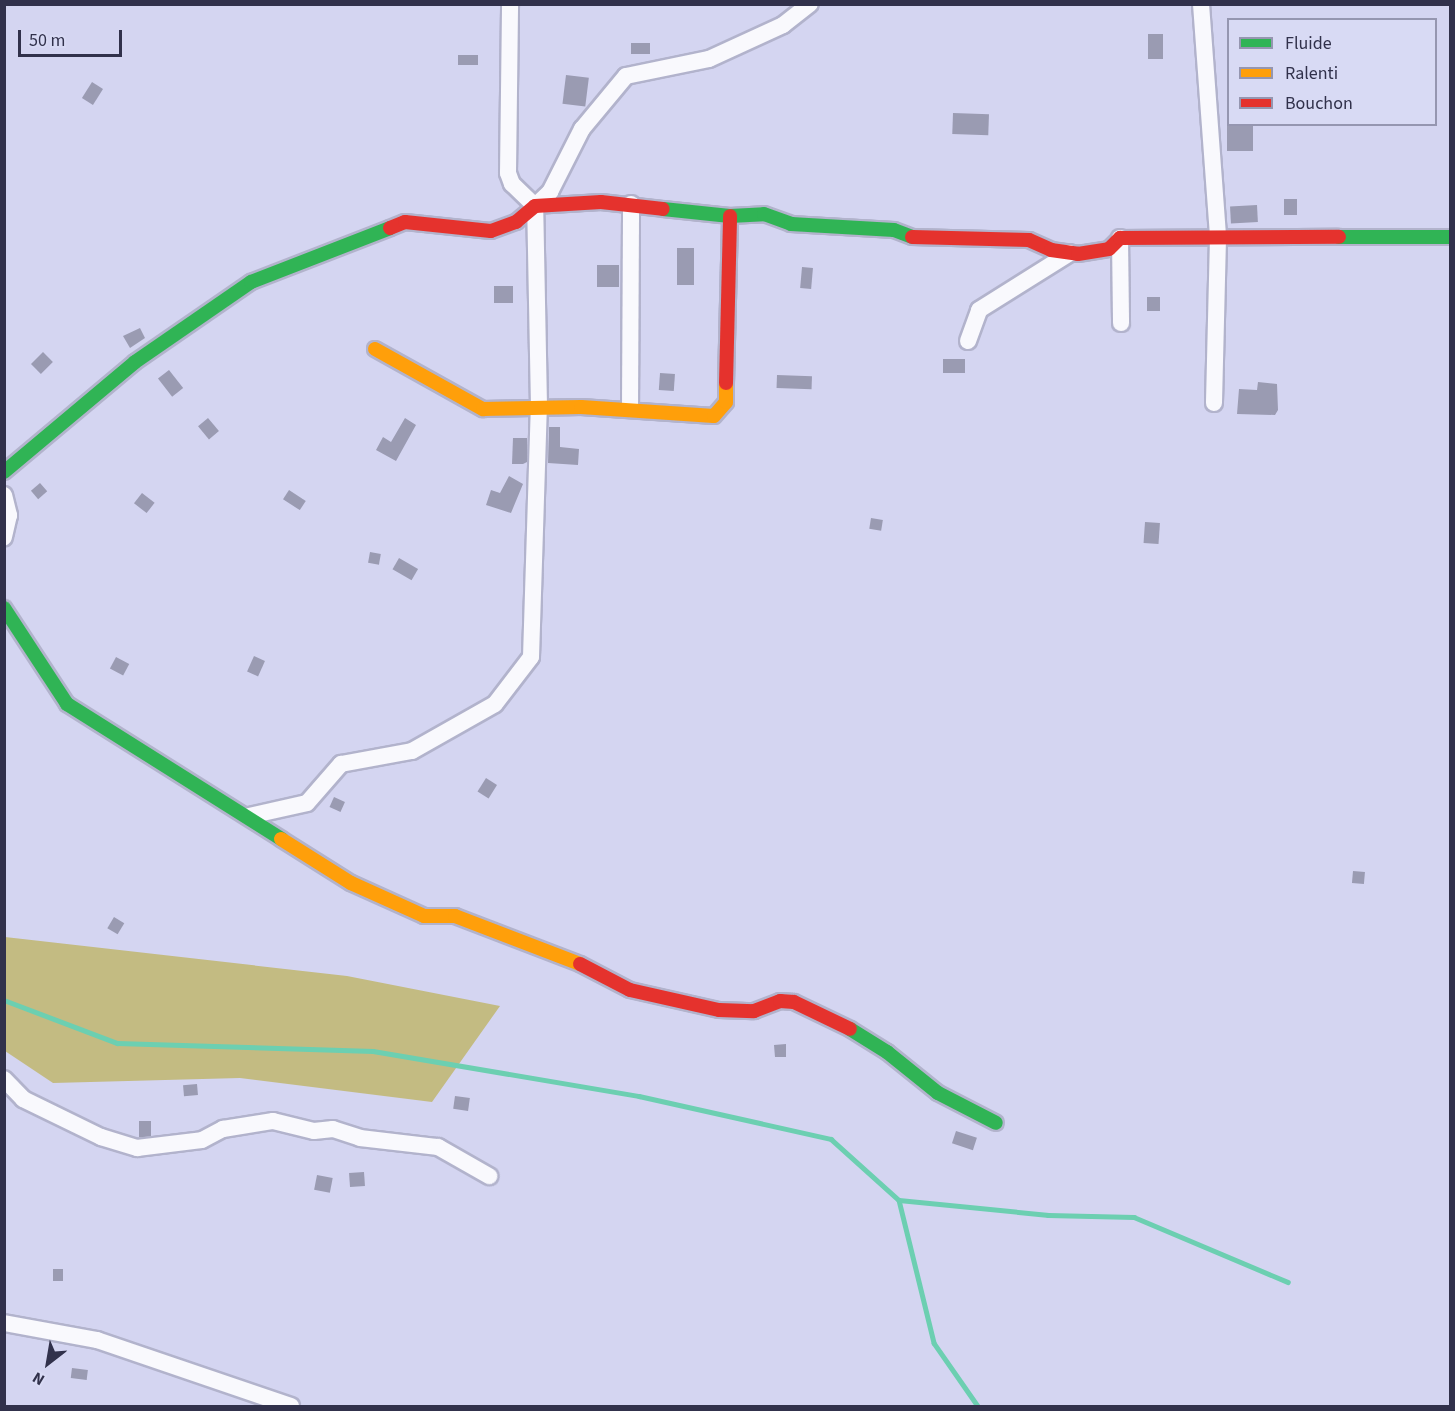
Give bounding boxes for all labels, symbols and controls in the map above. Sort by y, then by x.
scale bar [21,18,124,56]
legend [1227,18,1437,126]
text: 50 m [29,28,65,53]
text: Fluide [1285,31,1332,56]
text: Ralenti [1285,61,1338,86]
text: Bouchon [1285,91,1353,116]
north arrow [18,1333,78,1393]
text: N [29,1366,49,1391]

